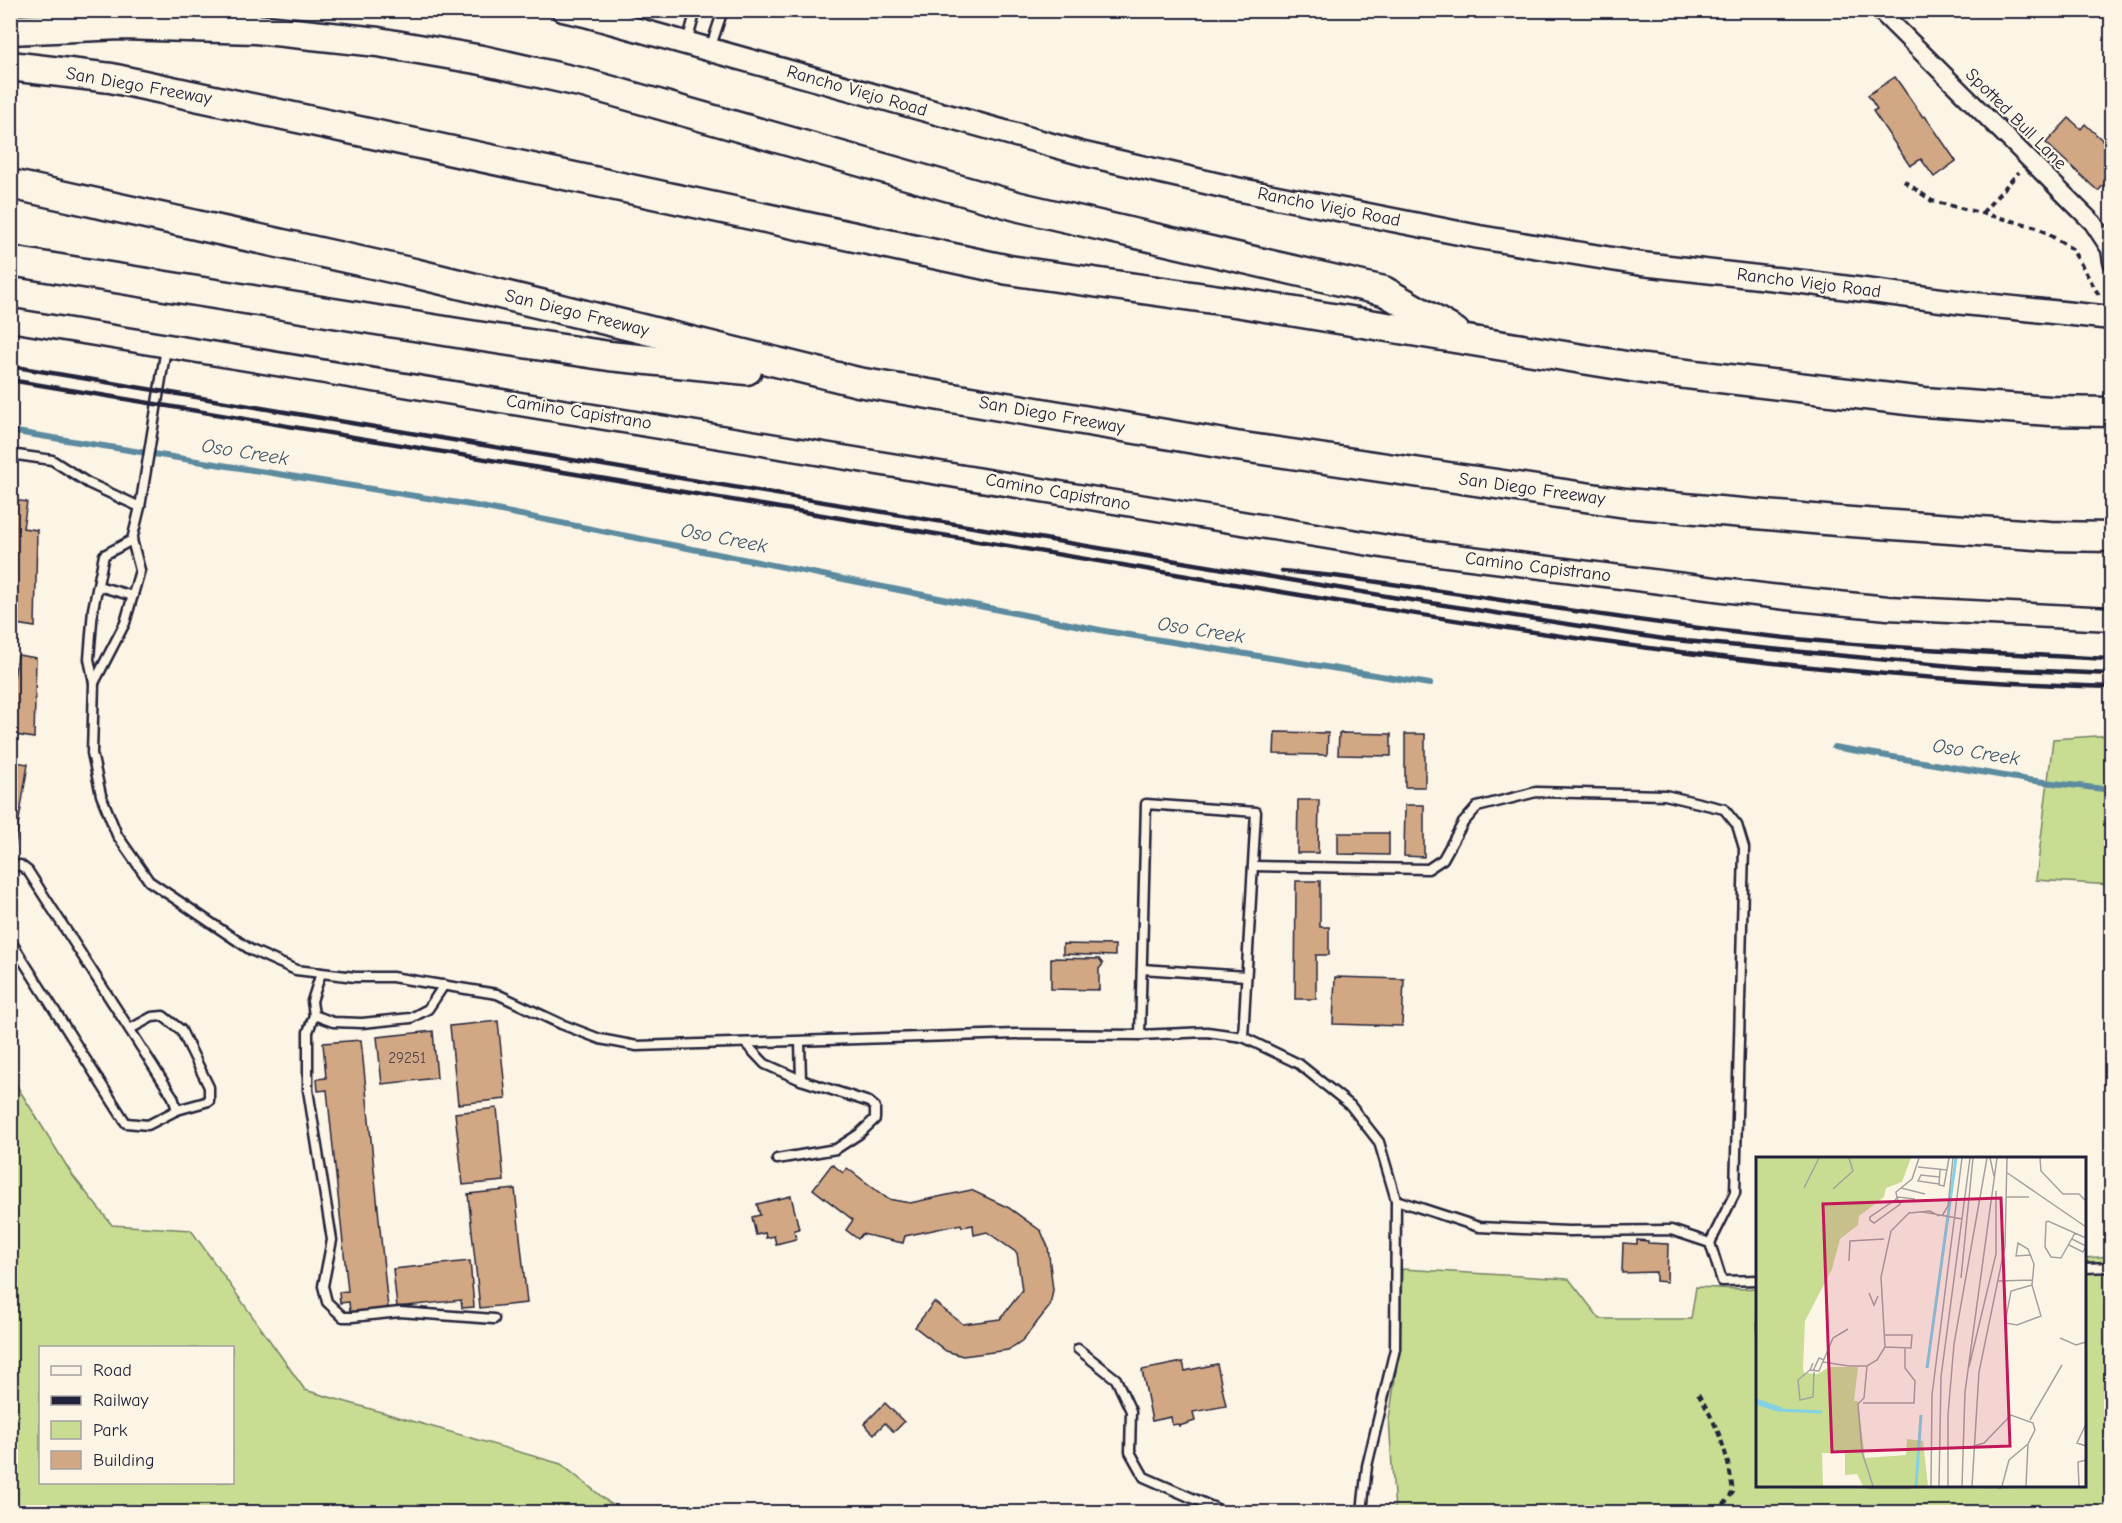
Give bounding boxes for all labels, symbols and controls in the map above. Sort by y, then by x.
street label: Rancho Viejo Road [784,61,930,121]
street label: San Diego Freeway [64,63,214,109]
street label: Spotted Bull Lane [1961,64,2071,174]
street label: Rancho Viejo Road [1256,183,1402,231]
street label: Rancho Viejo Road [1736,264,1882,302]
street label: San Diego Freeway [503,285,652,341]
street label: Camino Capistrano [505,390,653,434]
street label: San Diego Freeway [977,392,1127,438]
water label: Oso Creek [200,434,290,470]
street label: San Diego Freeway [1457,468,1608,510]
street label: Camino Capistrano [984,469,1132,515]
water label: Oso Creek [679,518,770,558]
street label: Camino Capistrano [1464,548,1612,586]
water label: Oso Creek [1156,612,1246,648]
water label: Oso Creek [1931,734,2021,770]
house number: 29251 [388,1049,426,1067]
inset map [1756,1157,2086,1487]
legend [39,1346,234,1484]
text: Road [93,1360,132,1381]
text: Railway [93,1390,150,1411]
text: Park [93,1420,128,1441]
text: Building [93,1450,155,1471]

